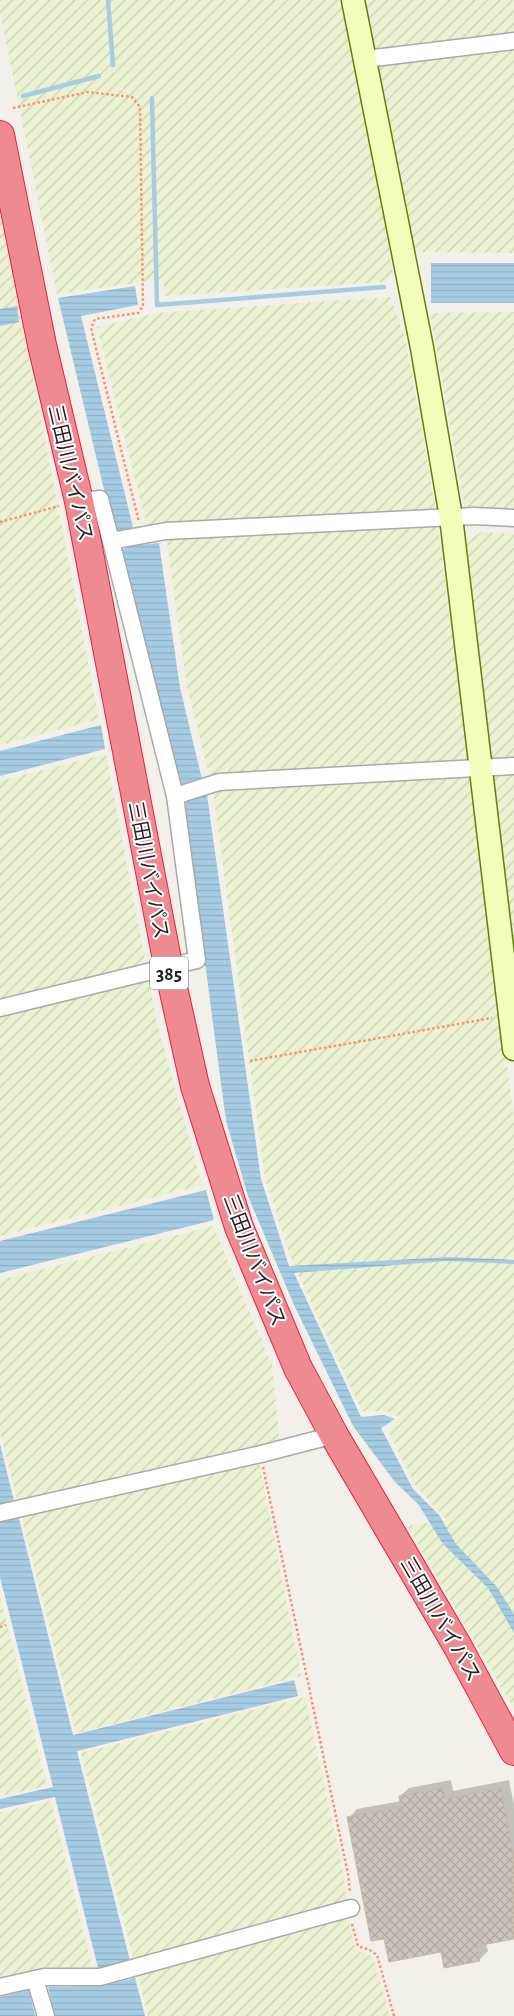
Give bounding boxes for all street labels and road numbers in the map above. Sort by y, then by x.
street label: 三田川バイパス [45,403,96,543]
street label: 三田川バイパス [125,800,172,941]
road number: 385 [150,956,188,990]
street label: 三田川バイパス [220,1191,289,1329]
street label: 三田川バイパス [397,1554,485,1685]

